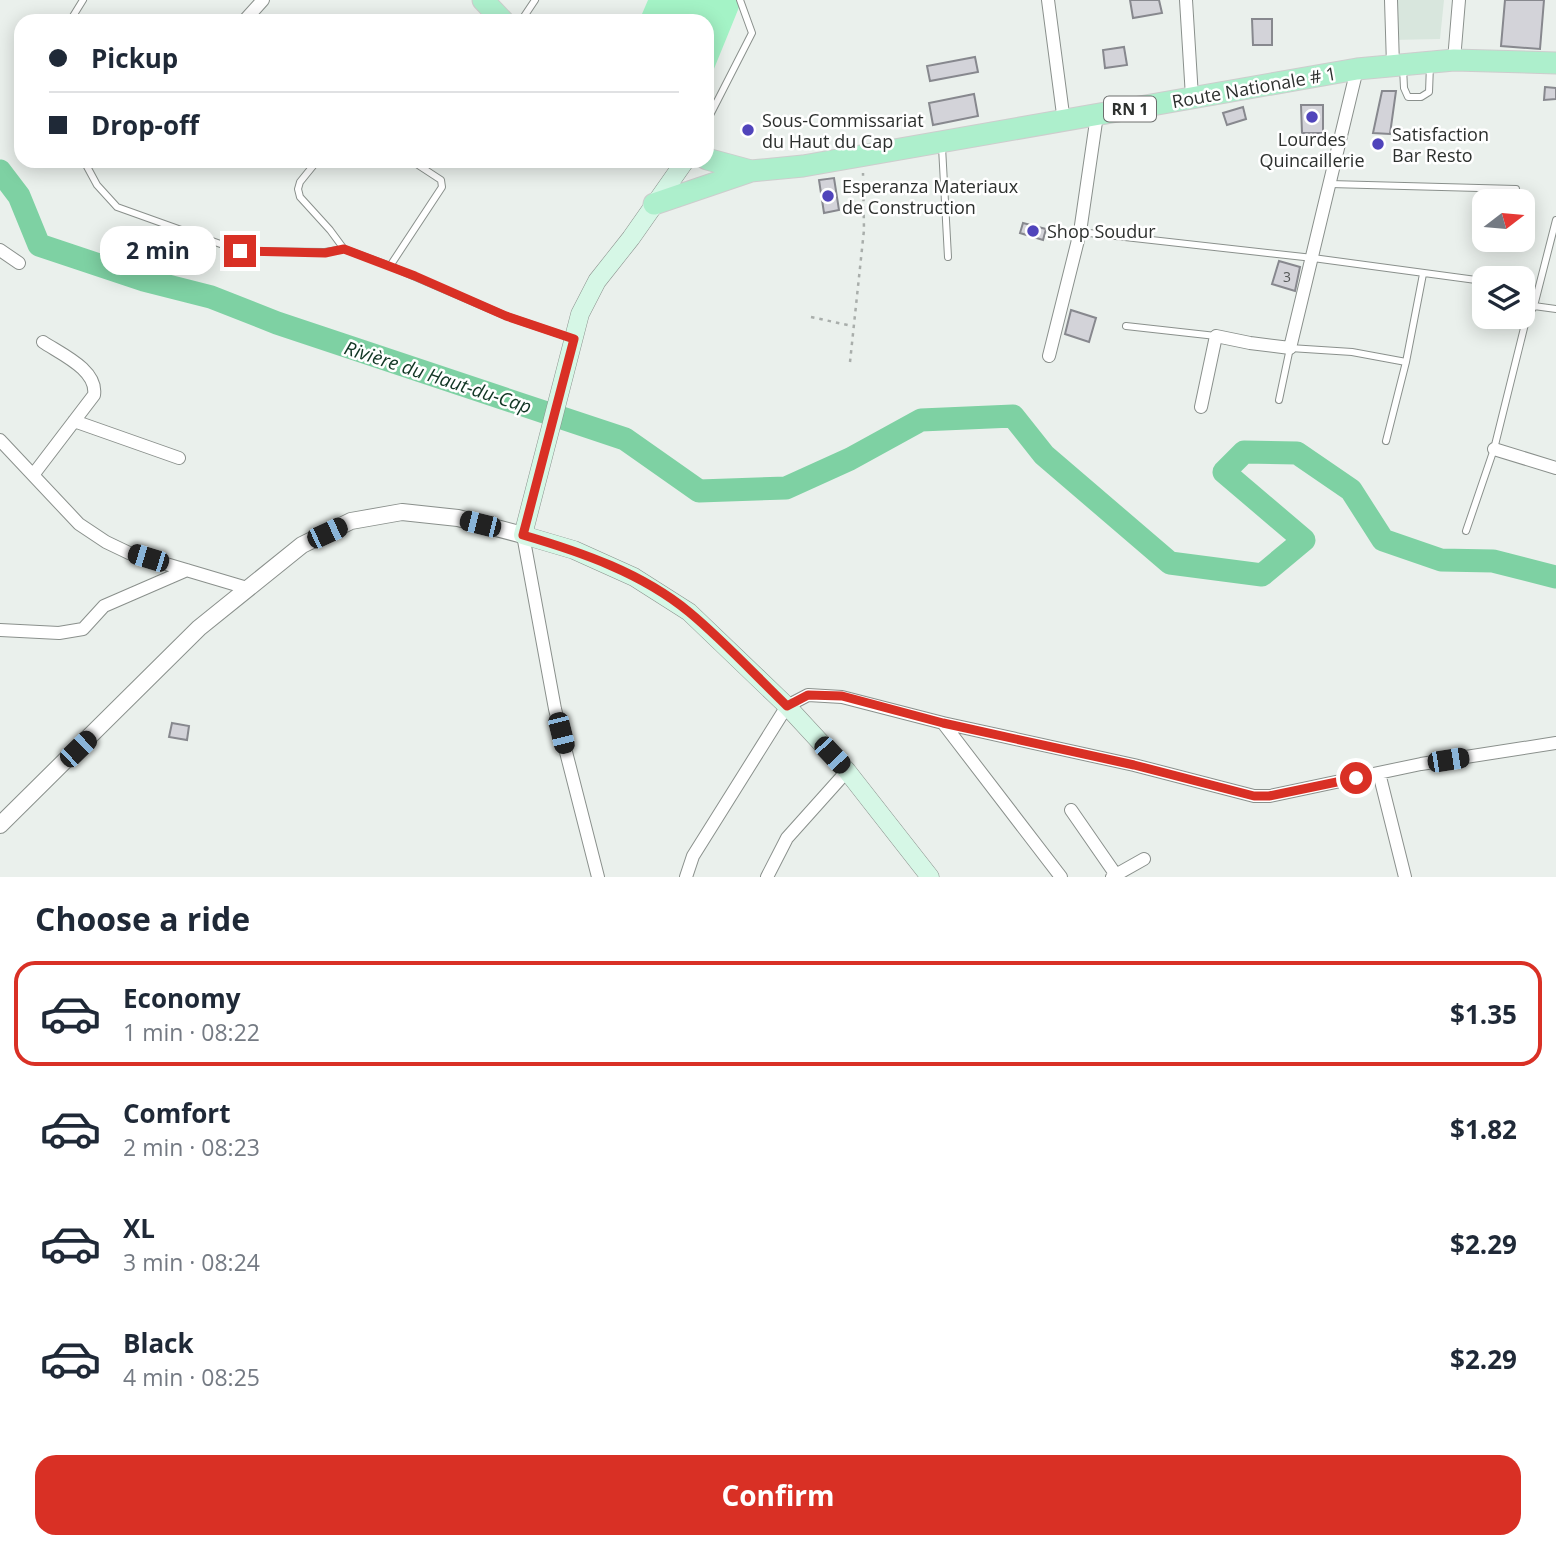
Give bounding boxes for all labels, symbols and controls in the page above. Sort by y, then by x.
text: Pickup [91,40,178,76]
street label: Route Nationale # 1 [1170,61,1338,113]
road number: RN 1 [1104,96,1156,122]
text: Drop-off [91,107,199,143]
place label: Sous-Commissariat du Haut du Cap [762,108,924,153]
marker: Lourdes Quincaillerie [1304,109,1320,125]
marker: Sous-Commissariat du Haut du Cap [740,122,756,138]
place label: Satisfaction Bar Resto [1392,122,1489,167]
place label: Lourdes Quincaillerie [1260,127,1365,172]
marker: Satisfaction Bar Resto [1370,136,1386,152]
place label: Esperanza Materiaux de Construction [842,174,1019,219]
marker: Esperanza Materiaux de Construction [820,188,836,204]
north arrow [1472,189,1535,252]
map controls [1472,189,1535,329]
place label: Shop Soudur [1047,219,1156,243]
marker: Shop Soudur [1025,223,1041,239]
callout: 2 min [100,226,216,276]
text: 2 min [126,234,190,266]
route end [224,235,256,267]
button: layers [1472,266,1535,329]
house number: 3 [1283,267,1291,286]
water label: Rivière du Haut-du-Cap [341,335,535,420]
car [458,509,503,539]
car [304,515,351,551]
car [125,542,172,574]
car [546,710,577,756]
car [56,727,101,771]
car [810,732,855,778]
car [1426,746,1471,774]
route start [1340,762,1372,794]
text: Choose a ride [35,897,250,940]
text: Economy [123,980,241,1016]
icon: car [39,982,102,1045]
text: $1.35 [1450,996,1517,1032]
text: 1 min · 08:22 [123,1016,260,1048]
text: Comfort [123,1095,230,1131]
icon: car [39,1097,102,1160]
text: $1.82 [1450,1111,1517,1147]
text: 2 min · 08:23 [123,1131,260,1163]
text: XL [123,1210,155,1246]
icon: car [39,1212,102,1275]
text: $2.29 [1450,1226,1517,1262]
text: 3 min · 08:24 [123,1246,260,1278]
text: Black [123,1325,194,1361]
icon: car [39,1327,102,1390]
text: $2.29 [1450,1341,1517,1377]
text: 4 min · 08:25 [123,1361,260,1393]
button: Confirm [35,1455,1521,1535]

